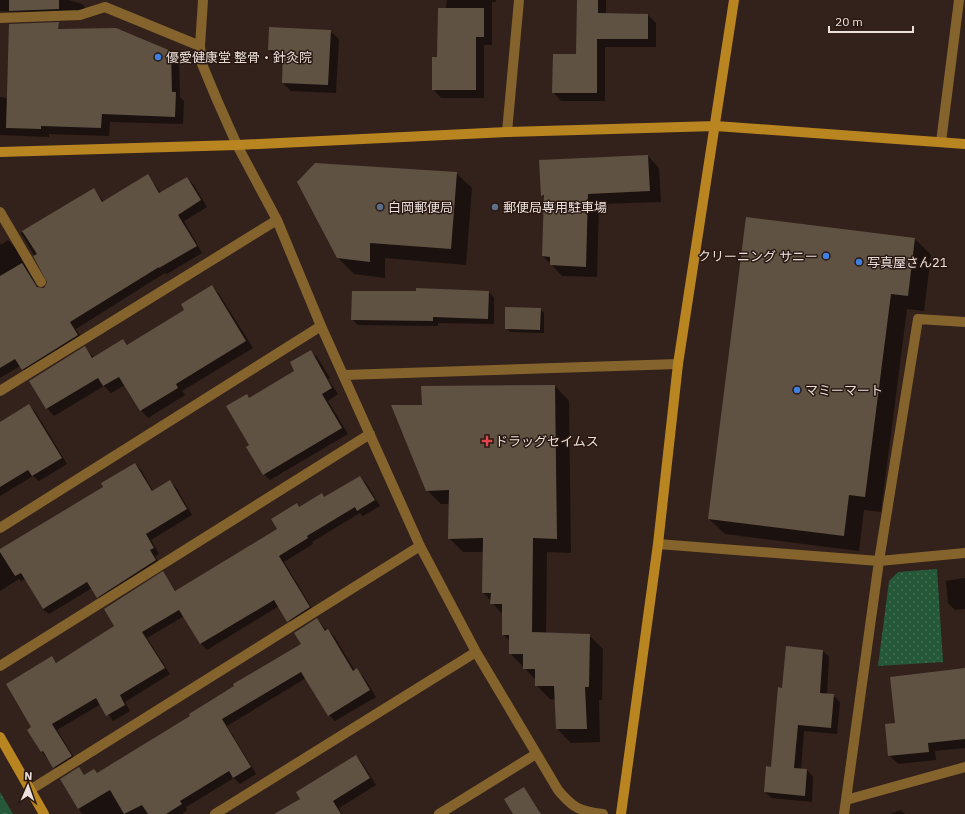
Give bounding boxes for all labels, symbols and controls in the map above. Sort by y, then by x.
scale bar [829,8,913,34]
text: 20 m [835,14,863,29]
place label: 優愛健康堂 整骨・針灸院 [166,49,312,66]
marker: 優愛健康堂 整骨・針灸院 [153,52,163,62]
place label: 白岡郵便局 [388,199,453,216]
place label: 郵便局専用駐車場 [503,199,607,216]
marker: 白岡郵便局 [375,202,385,212]
marker: 郵便局専用駐車場 [490,202,500,212]
place label: クリーニング サニー [698,248,818,265]
marker: クリーニング サニー [821,251,831,261]
place label: 写真屋さん21 [867,254,948,271]
marker: 写真屋さん21 [854,257,864,267]
place label: マミーマート [805,382,883,399]
marker: マミーマート [792,385,802,395]
place label: ドラッグセイムス [495,433,599,450]
marker: ドラッグセイムス [482,436,492,446]
north arrow [8,766,48,806]
text: N [24,769,33,783]

